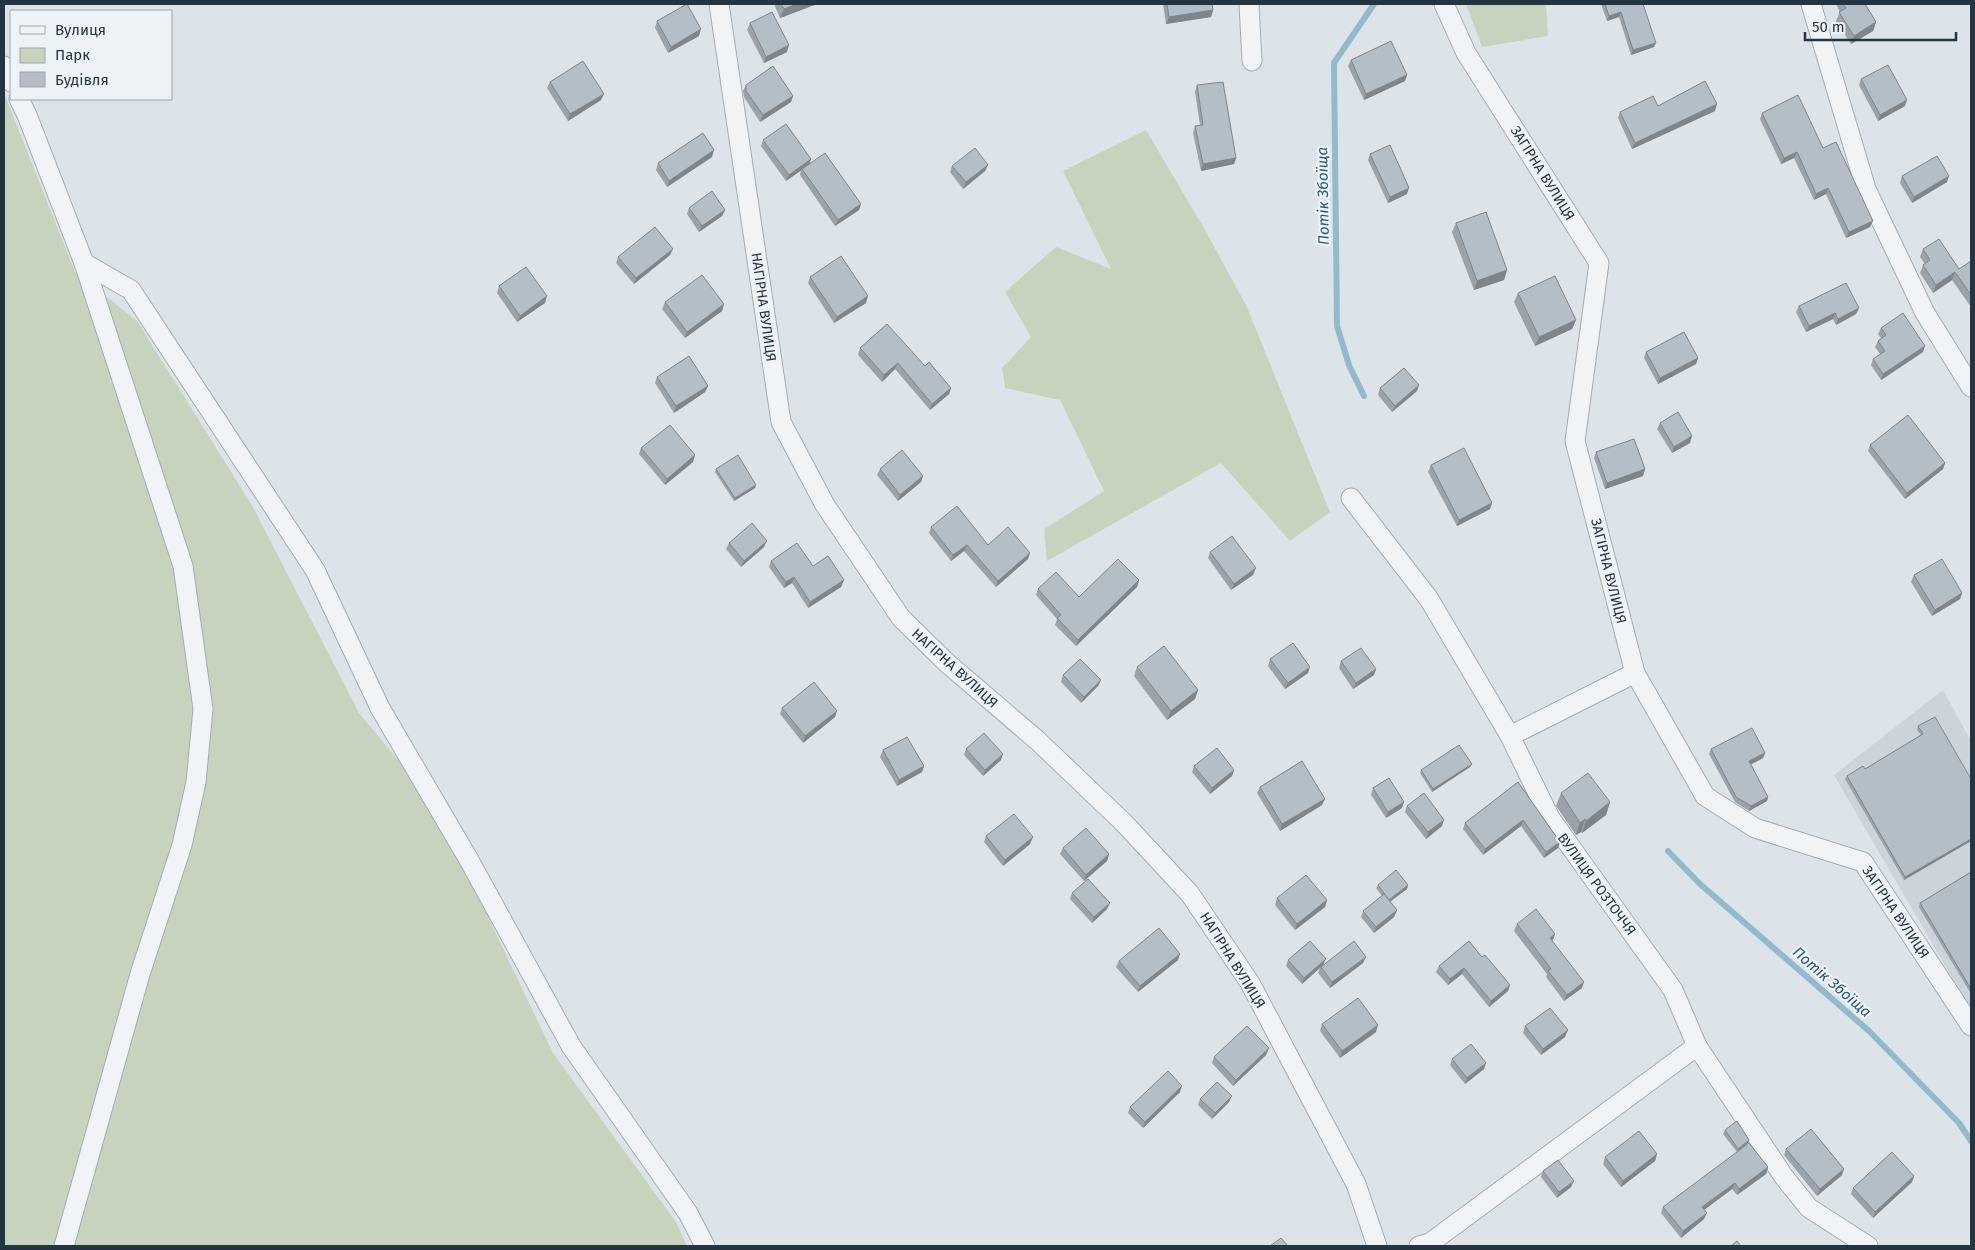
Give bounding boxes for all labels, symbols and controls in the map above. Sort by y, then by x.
legend [10,10,172,100]
scale bar [1805,10,1956,42]
text: 50 m [1812,18,1845,36]
text: Вулиця [55,21,106,39]
text: Парк [55,46,90,64]
text: Будівля [55,71,109,89]
street label: ЗАГІРНА ВУЛИЦЯ [1507,123,1578,224]
water label: Потік Збоїща [1313,147,1333,245]
street label: НАГІРНА ВУЛИЦЯ [747,251,780,363]
street label: ЗАГІРНА ВУЛИЦЯ [1587,517,1630,626]
street label: НАГІРНА ВУЛИЦЯ [908,625,1001,712]
street label: ВУЛИЦЯ РОЗТОЧЧЯ [1554,830,1639,939]
street label: ЗАГІРНА ВУЛИЦЯ [1858,863,1933,962]
street label: НАГІРНА ВУЛИЦЯ [1196,909,1269,1011]
water label: Потік Збоїща [1789,943,1875,1021]

